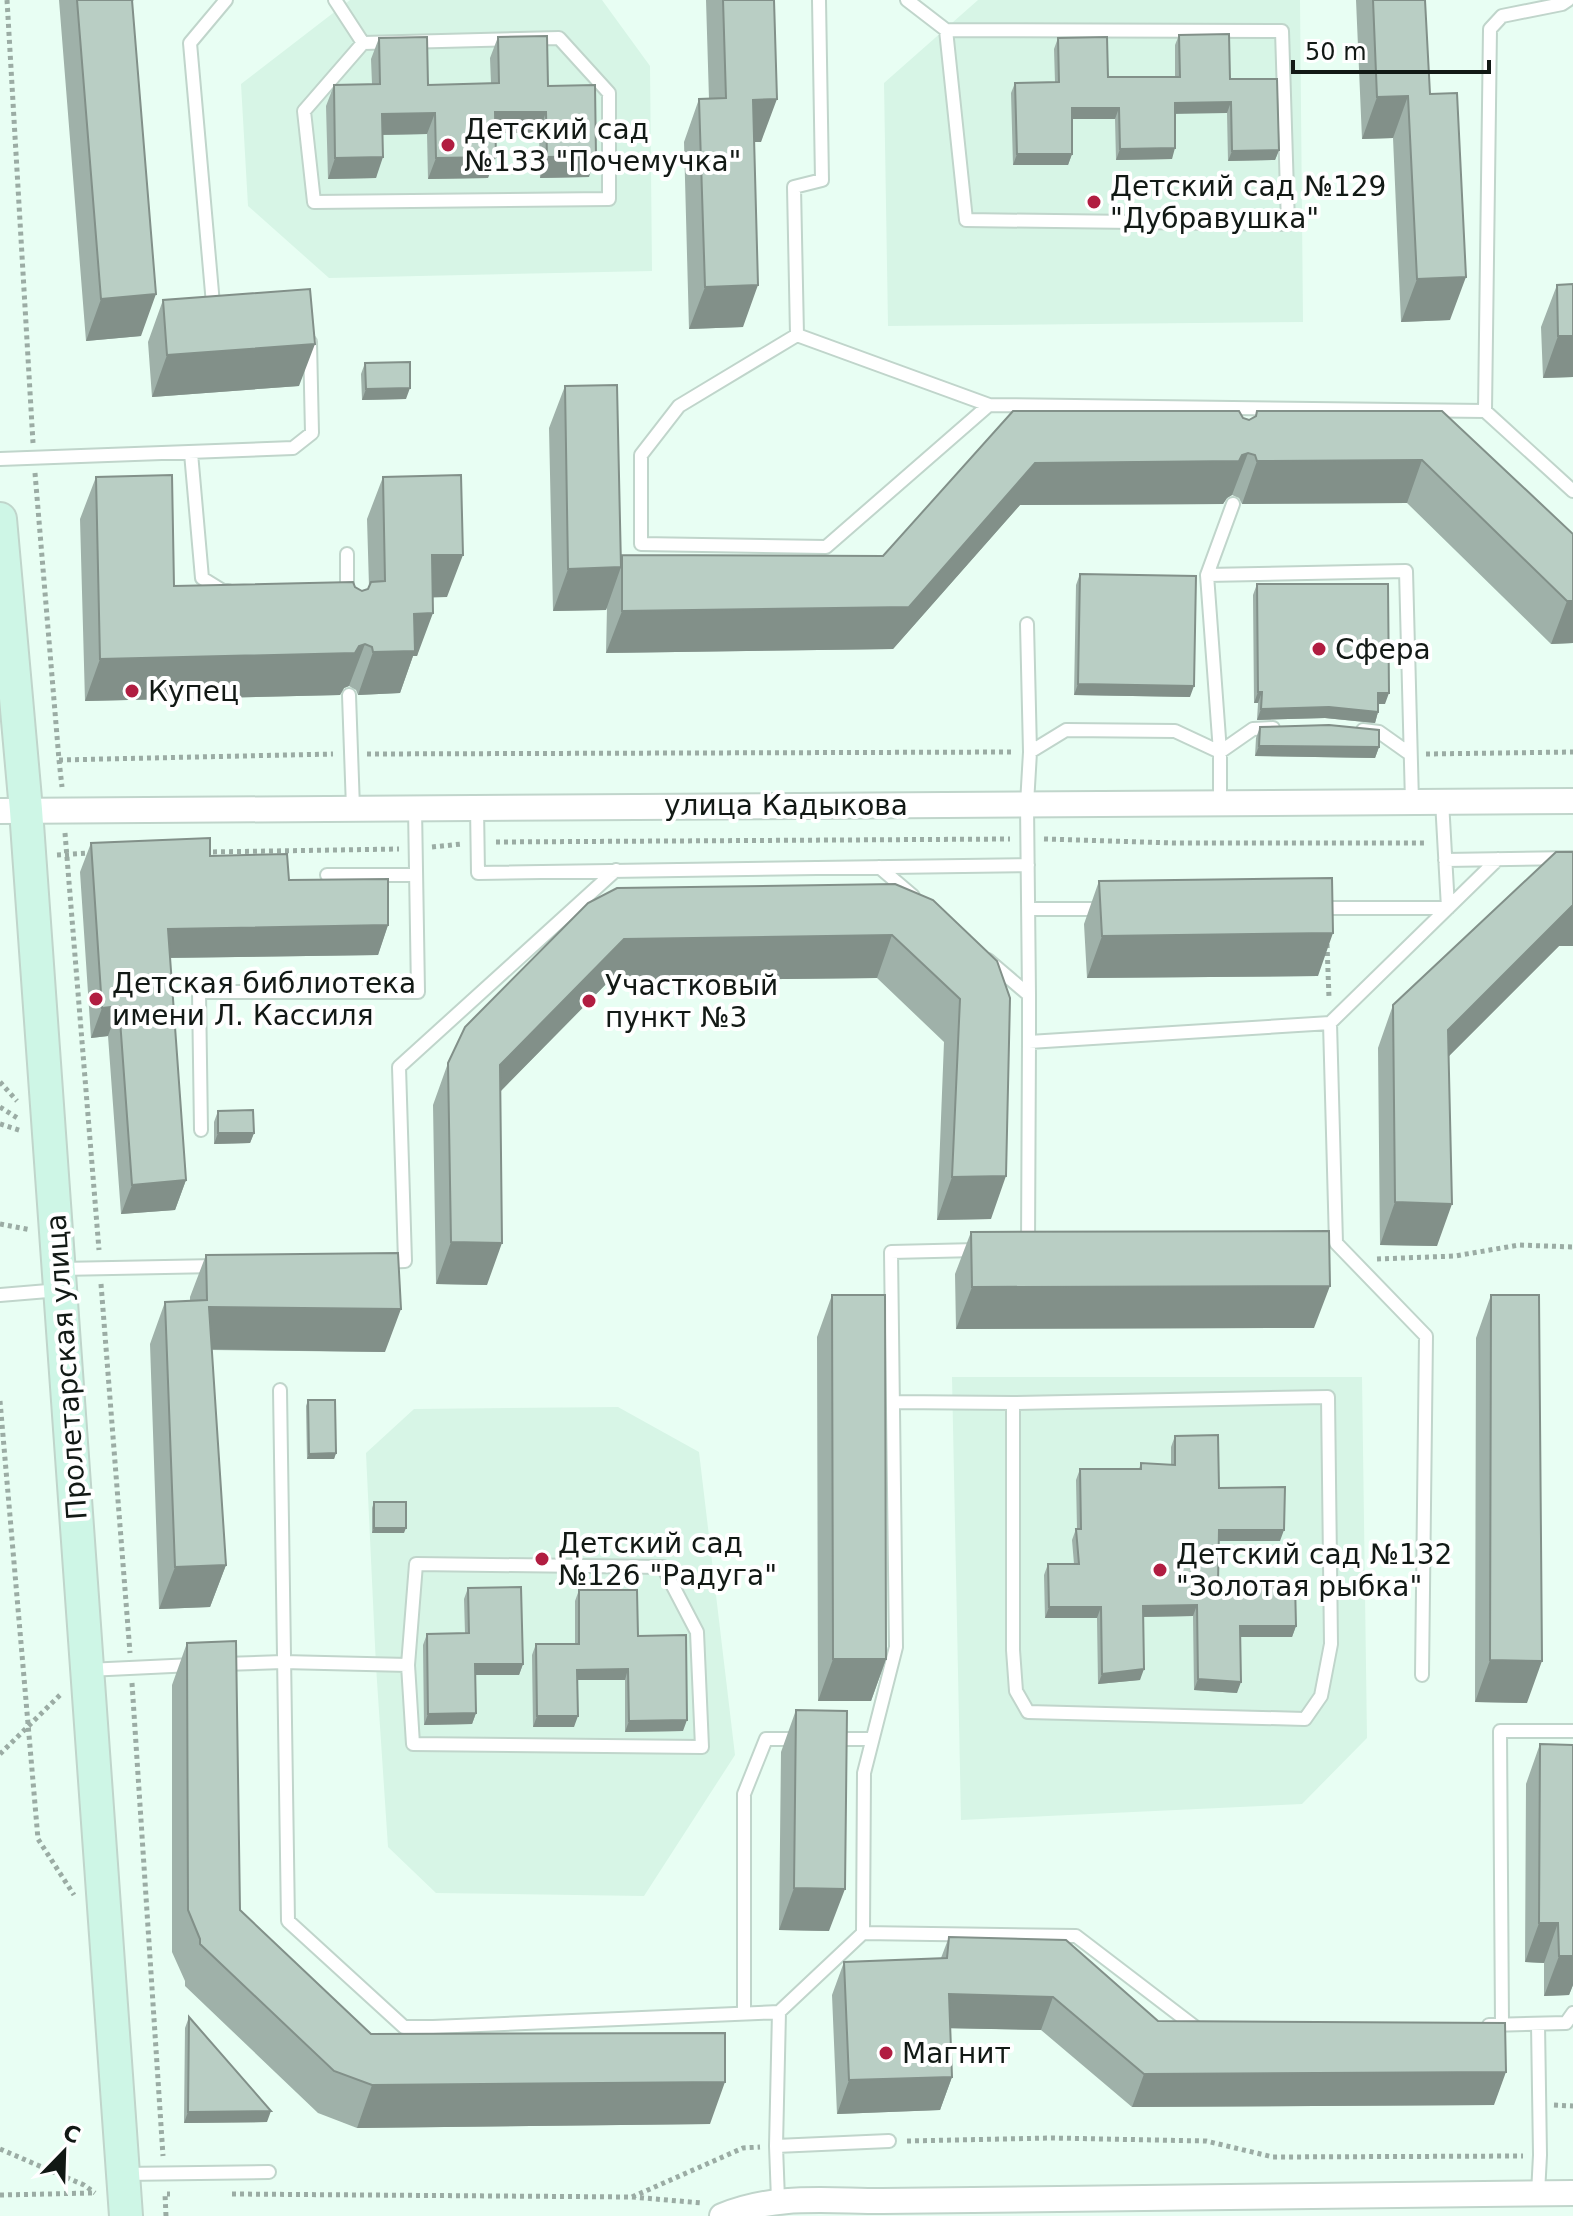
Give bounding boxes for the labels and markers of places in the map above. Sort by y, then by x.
place label: Детский сад №133 "Почемучка" [464,113,741,178]
marker: Детский сад №133 "Почемучка" [439,136,457,154]
place label: Детский сад №129 "Дубравушка" [1110,170,1386,235]
marker: Детский сад №129 "Дубравушка" [1085,193,1103,211]
place label: Сфера [1335,633,1431,666]
marker: Сфера [1310,640,1328,658]
place label: Купец [148,675,239,708]
marker: Купец [123,682,141,700]
place label: Детская библиотека имени Л. Кассиля [112,967,416,1032]
place label: Участковый пункт №3 [605,969,778,1034]
marker: Детская библиотека имени Л. Кассиля [87,990,105,1008]
marker: Участковый пункт №3 [580,992,598,1010]
place label: Детский сад №126 "Радуга" [558,1527,777,1592]
place label: Детский сад №132 "Золотая рыбка" [1176,1538,1452,1603]
marker: Детский сад №126 "Радуга" [533,1550,551,1568]
marker: Детский сад №132 "Золотая рыбка" [1151,1561,1169,1579]
place label: Магнит [902,2037,1011,2070]
marker: Магнит [877,2044,895,2062]

